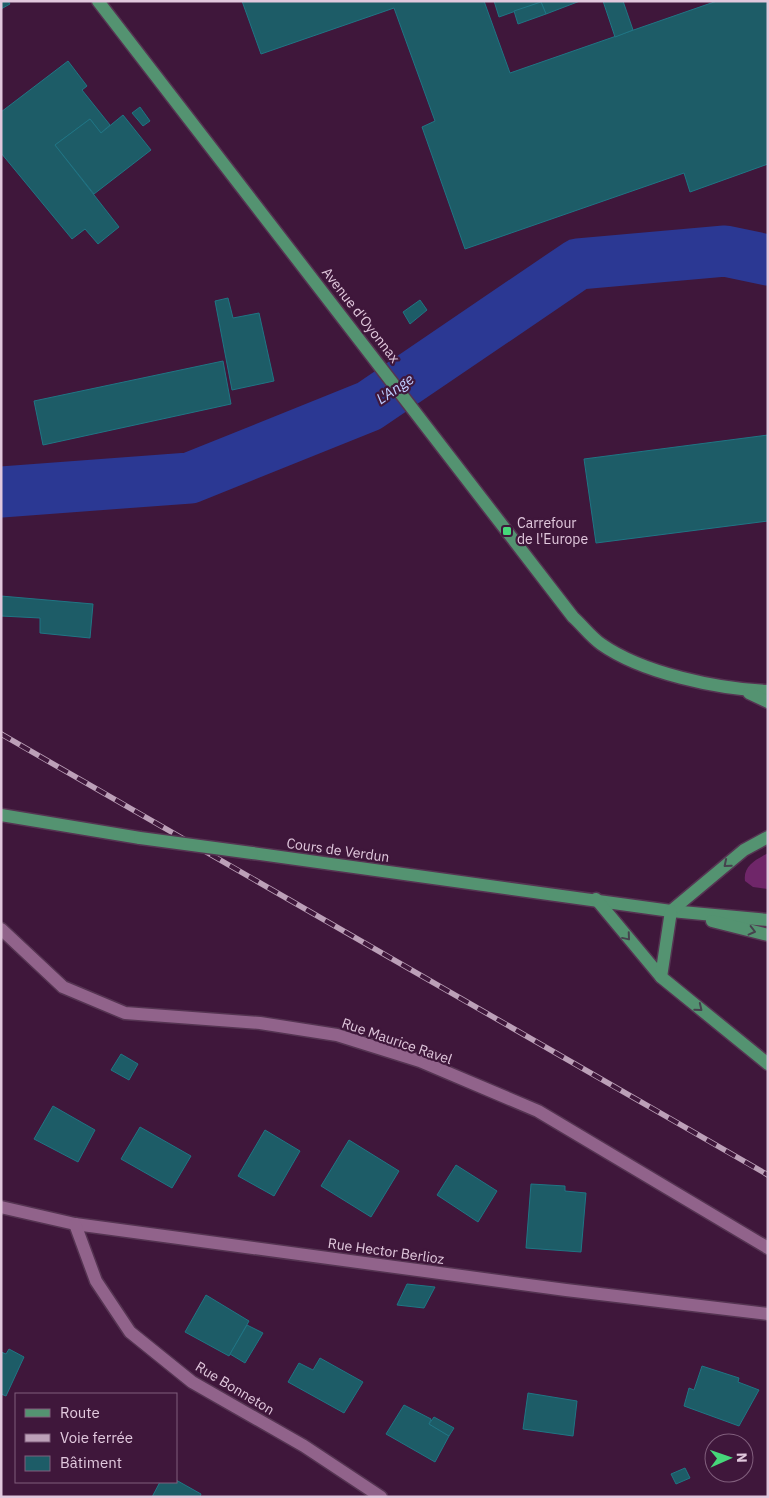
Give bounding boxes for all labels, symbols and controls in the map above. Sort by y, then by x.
street label: Avenue d'Oyonnax [318,264,404,366]
water label: L'Ange [372,369,417,408]
place label: Carrefour de l'Europe [517,514,588,548]
marker: Carrefour de l'Europe [501,525,513,537]
street label: Cours de Verdun [285,834,391,866]
one-way arrow [724,858,733,867]
one-way arrow [747,926,755,936]
one-way arrow [622,931,630,940]
one-way arrow [693,1003,702,1012]
street label: Rue Maurice Ravel [339,1014,455,1068]
street label: Rue Hector Berlioz [327,1234,446,1268]
street label: Rue Bonneton [192,1357,278,1419]
legend [15,1393,178,1483]
text: Route [60,1403,100,1422]
text: Voie ferrée [60,1428,133,1447]
north arrow [704,1433,754,1483]
text: N [733,1452,751,1463]
text: Bâtiment [60,1453,122,1472]

